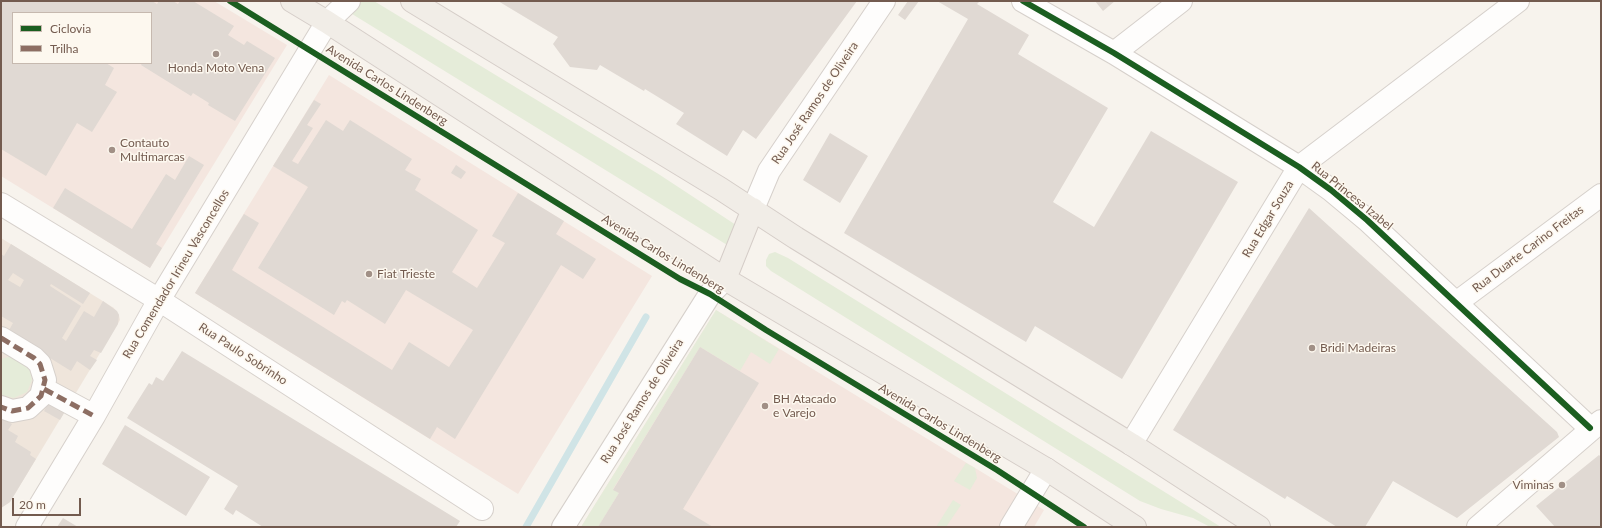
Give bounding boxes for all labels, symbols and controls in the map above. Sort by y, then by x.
legend [12,12,152,64]
text: Ciclovia [50,21,91,36]
street label: Rua José Ramos de Oliveira [769,39,861,167]
text: Trilha [50,41,79,56]
street label: Avenida Carlos Lindenberg [324,42,450,128]
marker: Honda Moto Vena [211,49,221,59]
place label: Honda Moto Vena [168,61,264,75]
place label: Contauto Multimarcas [120,136,185,164]
marker: Contauto Multimarcas [107,145,117,155]
street label: Rua Princesa Izabel [1308,159,1396,233]
street label: Rua Edgar Souza [1239,178,1297,260]
street label: Rua Comendador Irineu Vasconcellos [120,187,232,361]
street label: Rua Duarte Carino Freitas [1470,202,1586,296]
street label: Avenida Carlos Lindenberg [599,212,727,296]
place label: Fiat Trieste [377,267,435,281]
marker: Fiat Trieste [364,269,374,279]
street label: Rua Paulo Sobrinho [196,320,290,388]
street label: Rua José Ramos de Oliveira [598,336,686,466]
place label: Bridi Madeiras [1320,341,1396,355]
marker: Bridi Madeiras [1307,343,1317,353]
street label: Avenida Carlos Lindenberg [876,381,1004,465]
place label: BH Atacado e Varejo [773,392,836,420]
marker: BH Atacado e Varejo [760,401,770,411]
place label: Viminas [1512,478,1554,492]
marker: Viminas [1557,480,1567,490]
scale bar [14,490,83,516]
text: 20 m [19,497,46,512]

